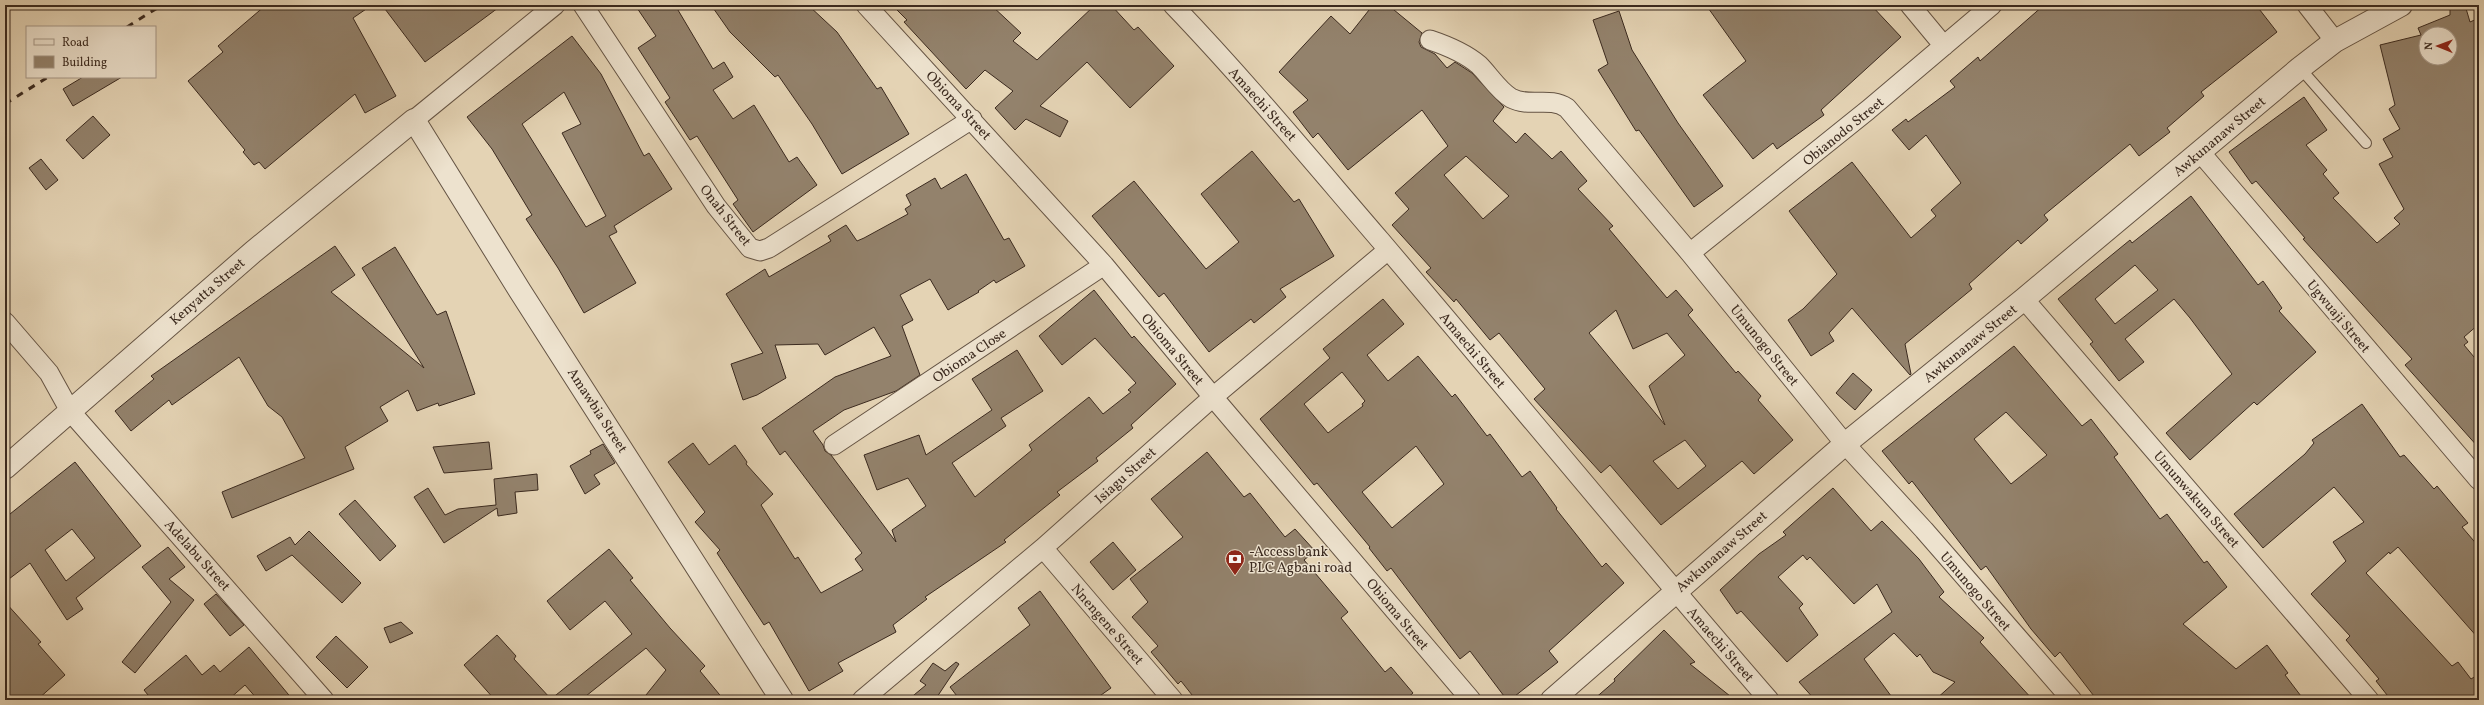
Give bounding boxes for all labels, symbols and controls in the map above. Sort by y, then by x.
legend [26,26,156,78]
north arrow [2418,26,2458,66]
text: Road [62,35,89,51]
text: N [2422,42,2437,50]
text: Building [62,55,107,71]
street label: Amaechi Street [1223,64,1300,146]
street label: Obioma Street [921,67,995,145]
street label: Obianodo Street [1799,93,1889,171]
street label: Awkunanaw Street [2170,93,2270,182]
street label: Onah Street [695,181,755,251]
street label: Kenyatta Street [166,254,250,330]
street label: Ugwuaji Street [2302,276,2374,358]
street label: Awkunanaw Street [1920,300,2022,388]
street label: Umunogo Street [1725,301,1803,391]
street label: Amaechi Street [1434,309,1509,393]
street label: Obioma Street [1136,310,1208,390]
street label: Obioma Close [929,324,1011,388]
street label: Amawbia Street [562,365,631,457]
street label: Isiagu Street [1091,443,1161,509]
street label: Umunwakum Street [2148,447,2243,553]
street label: Awkunanaw Street [1672,507,1772,597]
street label: Adelabu Street [160,516,234,596]
place label: -Access bank PLC Agbani road [1249,543,1352,578]
bank icon: -Access bank PLC Agbani road [1224,548,1246,576]
street label: Umunogo Street [1935,548,2015,636]
street label: Obioma Street [1361,575,1433,655]
street label: Nnengene Street [1066,580,1148,670]
street label: Amaechi Street [1682,603,1758,687]

